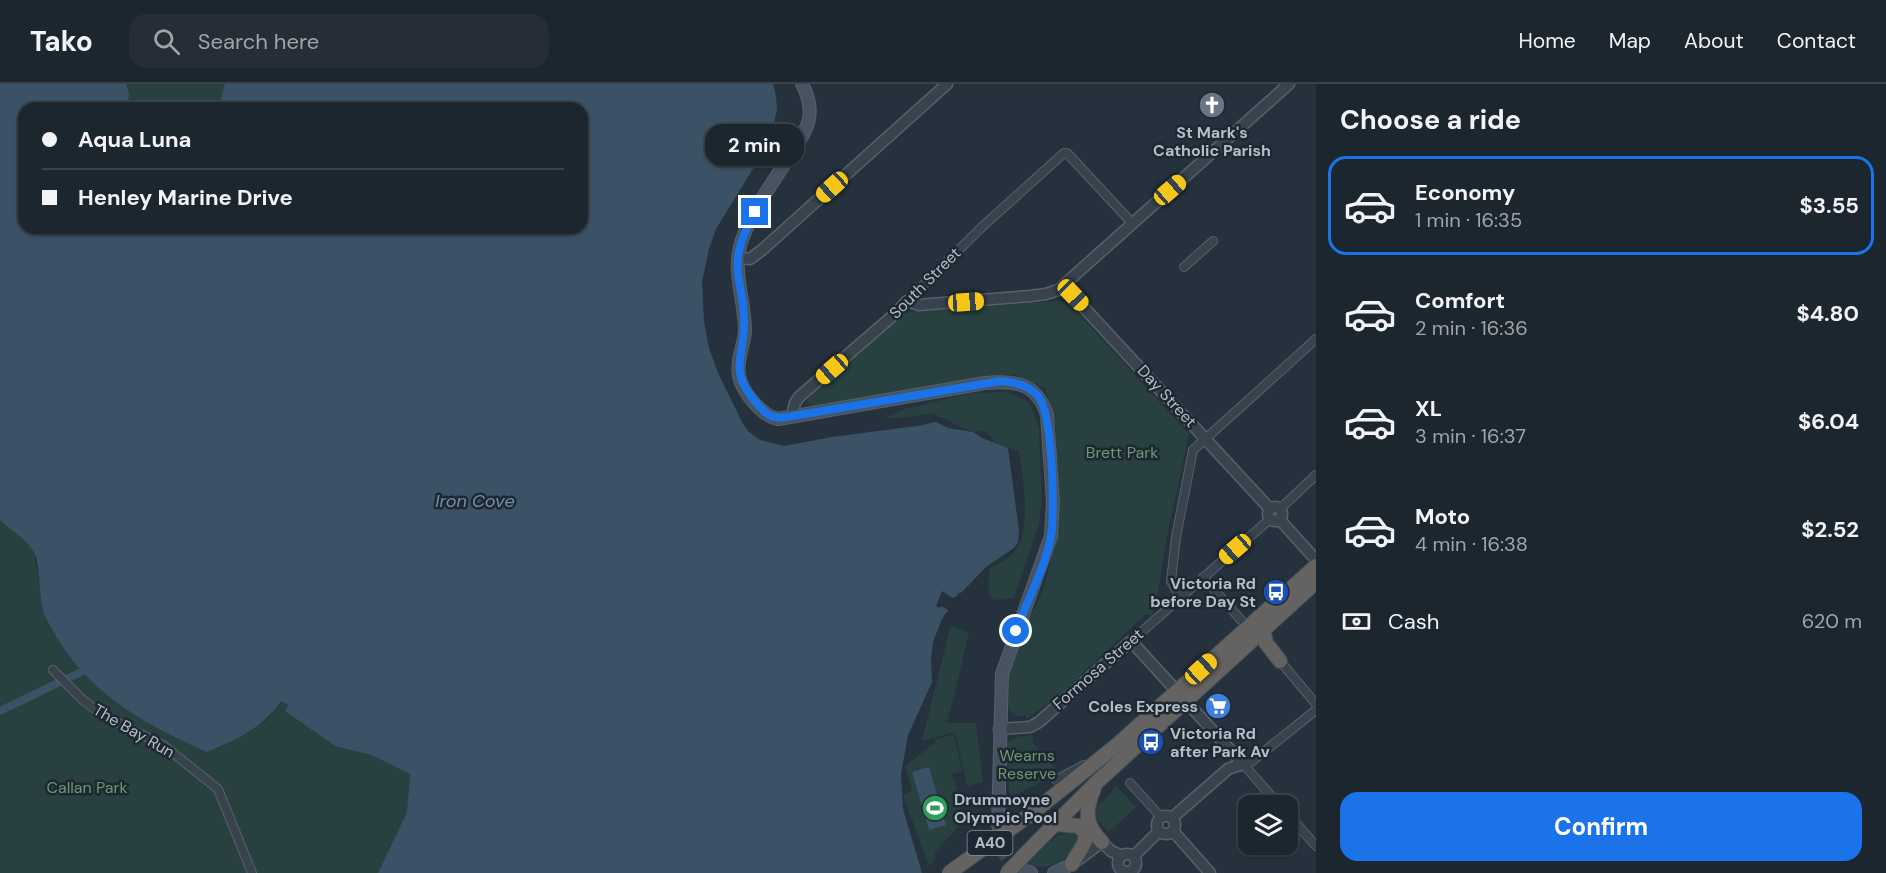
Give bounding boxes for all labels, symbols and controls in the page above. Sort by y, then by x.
search box [129,14,549,68]
text: Tako [30,23,93,60]
icon: search [150,25,183,58]
text: Search here [198,27,319,56]
text: Home [1518,27,1576,55]
text: Map [1609,27,1651,55]
text: About [1684,27,1744,55]
text: Contact [1777,27,1856,55]
church icon: St Mark's Catholic Parish [1197,90,1227,120]
text: Choose a ride [1340,102,1521,137]
place label: St Mark's Catholic Parish [1153,122,1271,161]
text: Aqua Luna [78,125,191,154]
callout: 2 min [706,125,804,167]
text: 2 min [728,132,781,158]
car [813,168,851,206]
car [1151,171,1189,209]
text: Economy [1415,178,1515,207]
icon: car [1343,179,1397,233]
text: Henley Marine Drive [78,183,293,212]
text: $3.55 [1800,191,1859,220]
route end [741,198,768,225]
text: 1 min · 16:35 [1415,207,1522,233]
street label: South Street [885,243,965,323]
car [1054,276,1092,314]
text: Comfort [1415,286,1505,315]
icon: car [1343,287,1397,341]
car [947,292,985,312]
text: $4.80 [1796,299,1859,328]
text: 2 min · 16:36 [1415,315,1528,341]
car [813,350,851,388]
street label: Day Street [1133,360,1201,432]
text: XL [1415,394,1442,423]
icon: car [1343,395,1397,449]
text: $6.04 [1798,407,1859,436]
text: 3 min · 16:37 [1415,423,1526,449]
park label: Brett Park [1086,442,1158,463]
water label: Iron Cove [435,489,515,513]
text: Moto [1415,502,1470,531]
icon: car [1343,503,1397,557]
text: $2.52 [1801,515,1859,544]
car [1216,530,1254,568]
text: 4 min · 16:38 [1415,531,1528,557]
place label: Victoria Rd before Day St [1150,573,1256,612]
bus stop icon: Victoria Rd before Day St [1261,577,1291,607]
icon: cash [1340,605,1373,638]
text: Cash [1388,607,1439,636]
text: 620 m [1802,608,1862,634]
route start [1002,617,1029,644]
street label: Formosa Street [1048,624,1148,714]
car [1182,650,1220,688]
supermarket icon: Coles Express [1203,691,1233,721]
place label: Coles Express [1088,696,1198,717]
street label: The Bay Run [90,699,178,763]
place label: Victoria Rd after Park Av [1170,723,1270,762]
bus stop icon: Victoria Rd after Park Av [1136,727,1166,757]
park label: Wearns Reserve [998,745,1056,784]
park label: Callan Park [46,777,128,798]
place label: Drummoyne Olympic Pool [954,789,1057,828]
button: Confirm [1340,792,1862,861]
sports icon: Drummoyne Olympic Pool [920,793,950,823]
map controls [1238,795,1298,855]
button: layers [1238,795,1298,855]
road number: A40 [968,831,1012,855]

